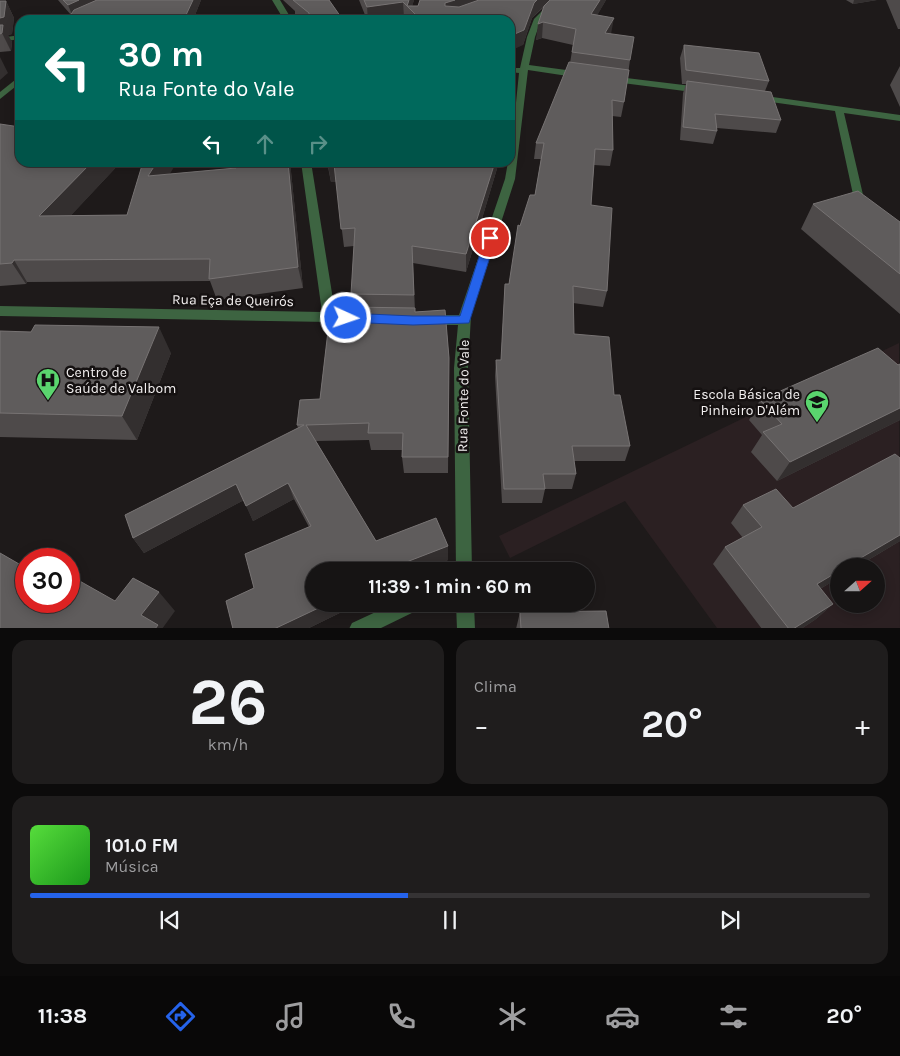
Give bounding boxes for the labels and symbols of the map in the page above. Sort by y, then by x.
pin [469,217,511,259]
street label: Rua Eça de Queirós [172,291,294,310]
position arrow [319,291,371,343]
street label: Rua Fonte do Vale [454,340,473,452]
place label: Centro de Saúde de Valbom [66,364,176,397]
hospital icon: Centro de Saúde de Valbom [35,367,61,401]
place label: Escola Básica de Pinheiro D'Além [693,386,800,419]
school or university icon: Escola Básica de Pinheiro D'Além [804,389,830,423]
speed limit sign: 30 [15,548,80,613]
north arrow [830,558,885,612]

